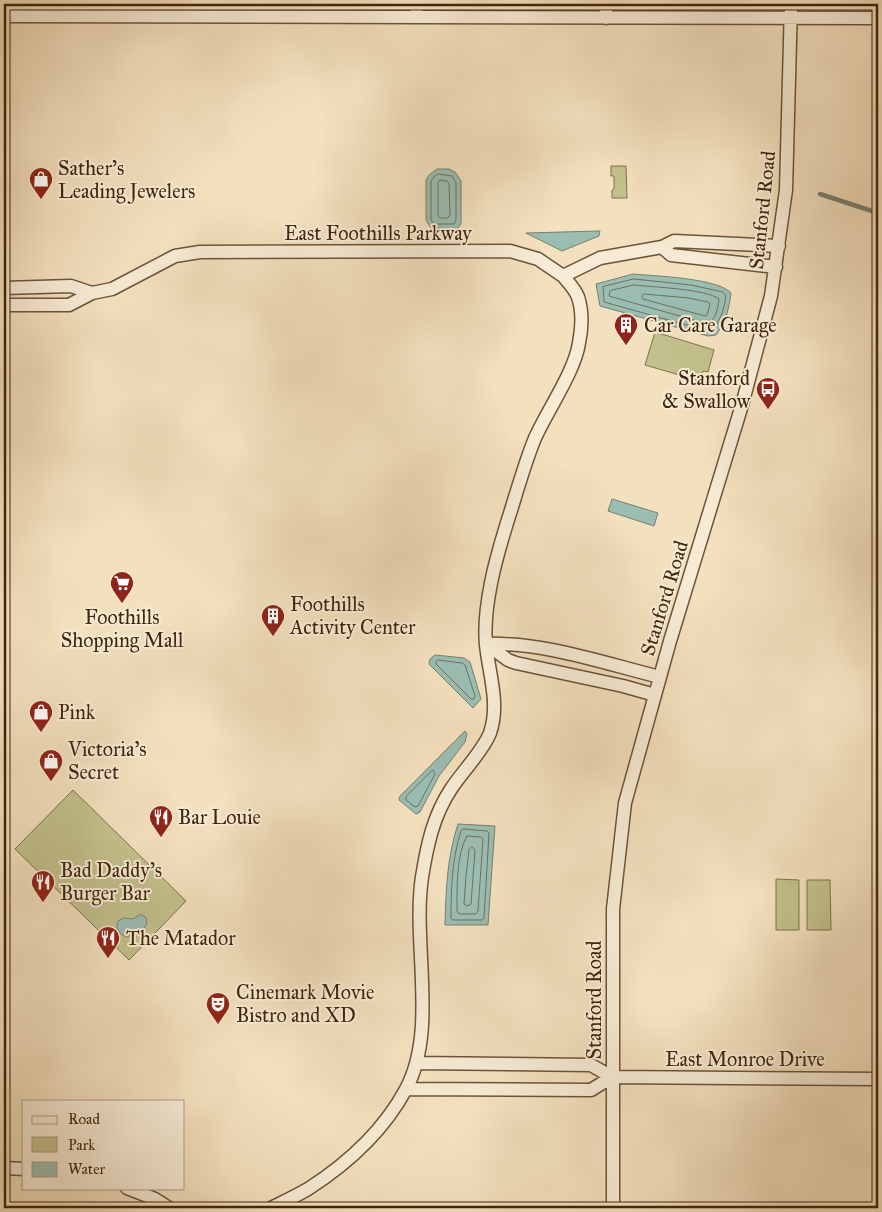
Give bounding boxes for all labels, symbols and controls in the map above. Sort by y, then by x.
street label: Stanford Road [744,150,780,270]
place label: Sather's Leading Jewelers [58,156,195,204]
shop icon: Sather's Leading Jewelers [28,166,54,200]
street label: East Foothills Parkway [284,221,472,245]
building icon: Car Care Garage [613,312,639,346]
place label: Car Care Garage [644,313,777,338]
place label: Stanford & Swallow [662,366,751,413]
bus stop icon: Stanford & Swallow [755,376,781,410]
street label: Stanford Road [635,538,693,658]
supermarket icon: Foothills Shopping Mall [109,570,135,604]
place label: Foothills Activity Center [289,592,416,639]
building icon: Foothills Activity Center [260,603,286,637]
place label: Foothills Shopping Mall [61,605,184,653]
shop icon: Pink [28,699,54,733]
place label: Pink [58,700,96,724]
place label: Victoria's Secret [67,737,147,784]
shop icon: Victoria's Secret [38,748,64,782]
restaurant icon: Bar Louie [148,804,174,838]
place label: Bar Louie [178,805,261,829]
place label: Bad Daddy’s Burger Bar [60,858,162,906]
restaurant icon: Bad Daddy’s Burger Bar [30,869,56,903]
restaurant icon: The Matador [95,925,121,959]
place label: The Matador [126,926,236,950]
street label: Stanford Road [582,941,606,1059]
place label: Cinemark Movie Bistro and XD [236,980,374,1027]
theatre icon: Cinemark Movie Bistro and XD [205,991,231,1025]
street label: East Monroe Drive [665,1047,825,1071]
legend [22,1100,185,1190]
text: Road [68,1110,100,1128]
text: Park [68,1136,95,1154]
text: Water [68,1160,105,1178]

